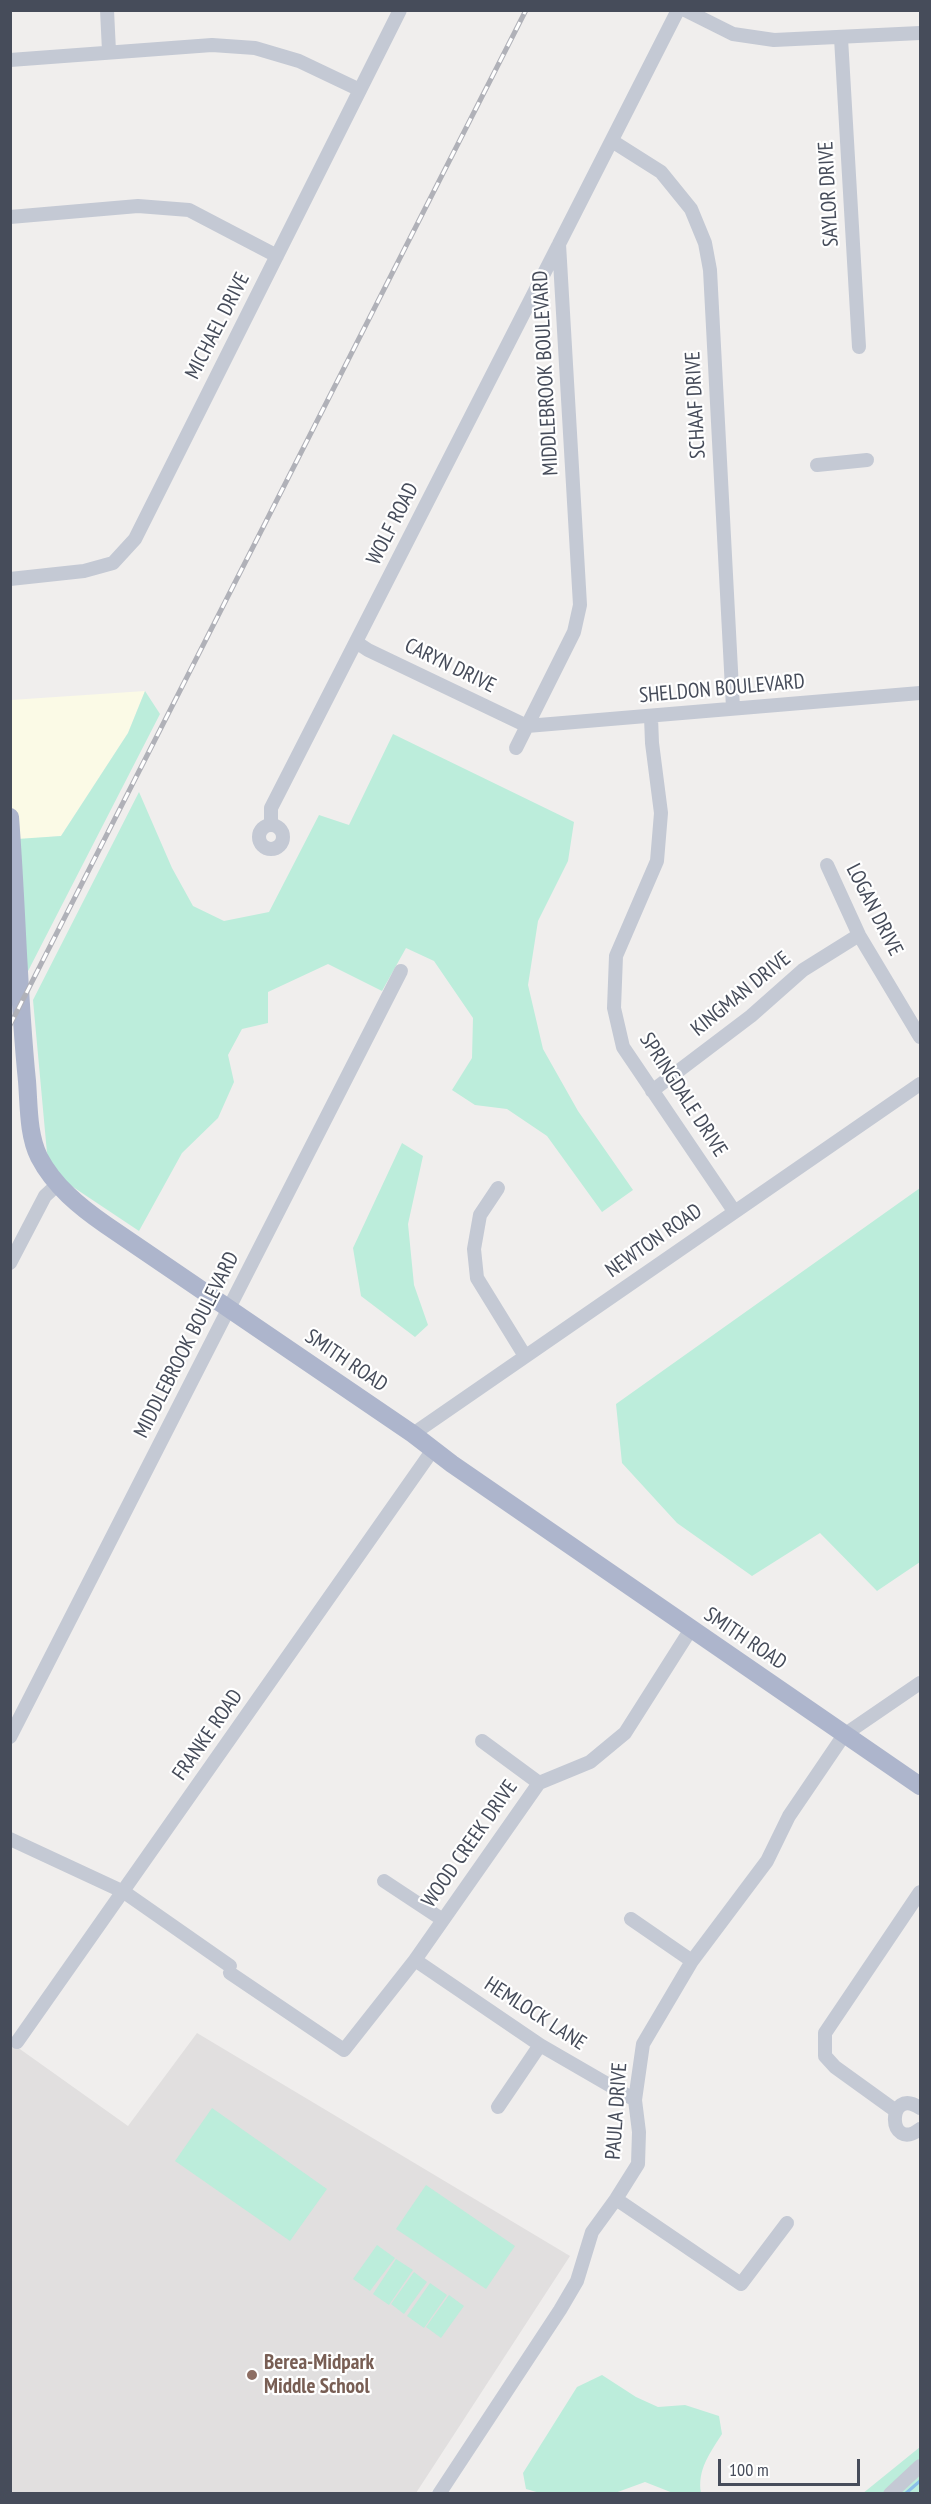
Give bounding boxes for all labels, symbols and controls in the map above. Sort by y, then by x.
street label: SAYLOR DRIVE [814,141,844,247]
street label: MICHAEL DRIVE [180,269,256,383]
street label: MIDDLEBROOK BOULEVARD [528,270,564,476]
street label: SCHAAF DRIVE [681,351,711,459]
street label: WOLF ROAD [362,479,424,569]
street label: CARYN DRIVE [400,633,500,699]
street label: SHELDON BOULEVARD [638,669,806,709]
street label: LOGAN DRIVE [840,860,908,960]
street label: KINGMAN DRIVE [686,946,796,1042]
street label: SPRINGDALE DRIVE [634,1028,732,1162]
street label: NEWTON ROAD [601,1199,707,1283]
street label: MIDDLEBROOK BOULEVARD [129,1248,245,1442]
street label: SMITH ROAD [300,1324,392,1398]
street label: SMITH ROAD [699,1602,791,1676]
street label: FRANKE ROAD [168,1685,248,1785]
street label: WOOD CREEK DRIVE [417,1776,523,1912]
street label: HEMLOCK LANE [479,1972,591,2056]
street label: PAULA DRIVE [601,2062,633,2160]
place label: Berea-Midpark Middle School [264,2350,374,2400]
marker: Berea-Midpark Middle School [245,2368,259,2382]
scale bar [721,2447,864,2485]
text: 100 m [729,2458,769,2481]

